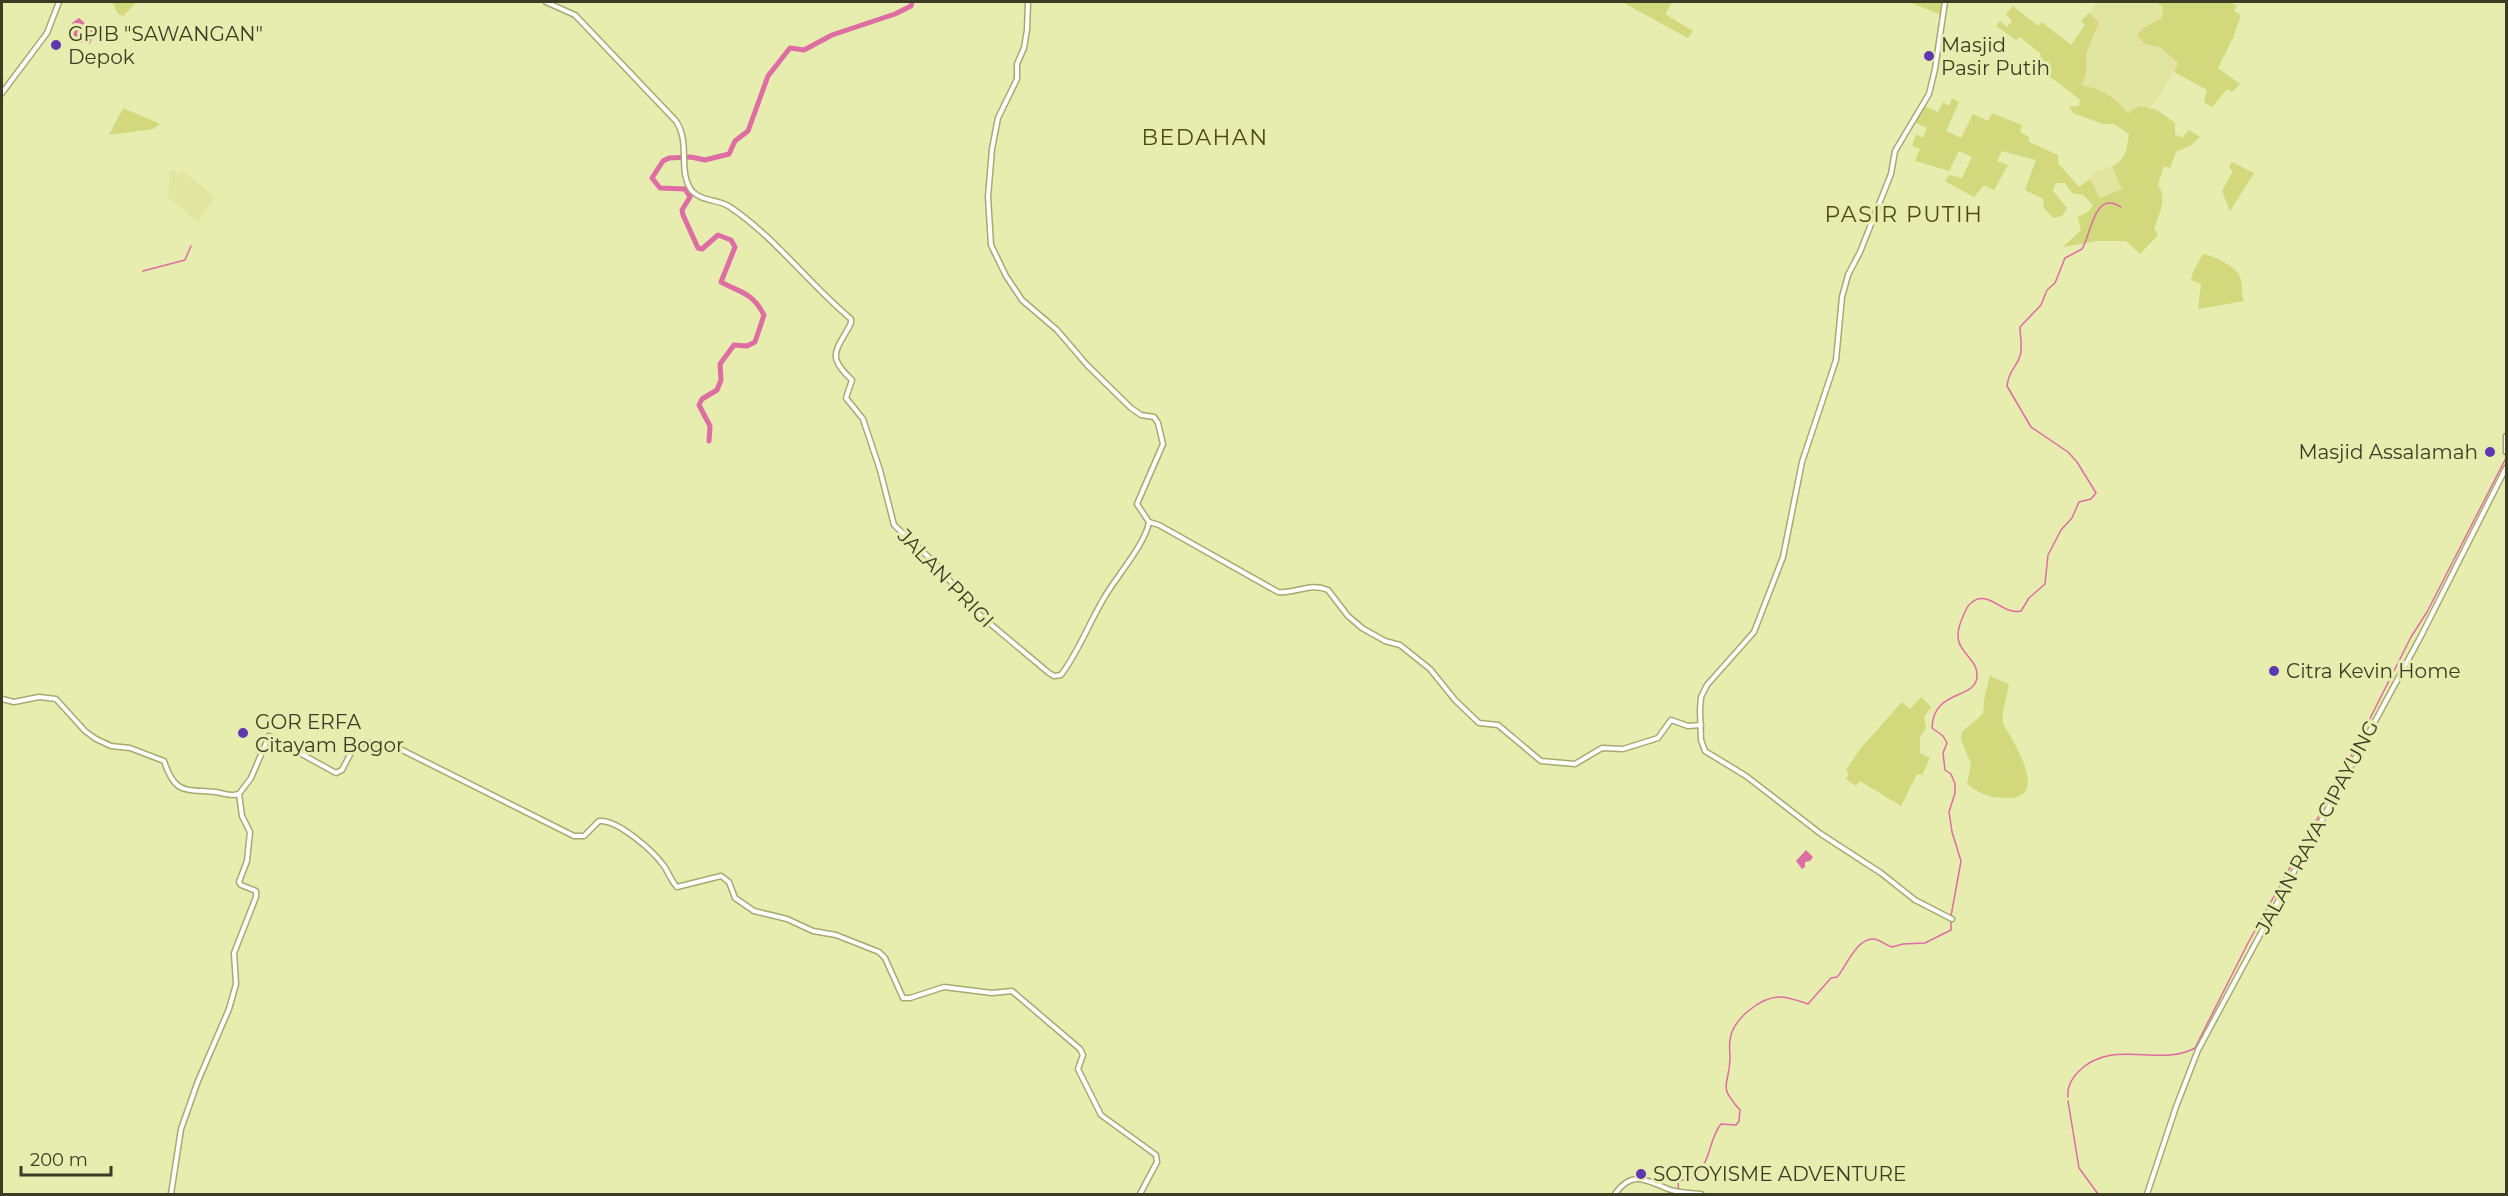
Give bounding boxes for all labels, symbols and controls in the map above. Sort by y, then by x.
place label: GPIB "SAWANGAN" Depok [68,22,263,69]
place label: Masjid Pasir Putih [1941,33,2050,80]
marker: GPIB "SAWANGAN" Depok [49,38,63,52]
marker: Masjid Pasir Putih [1922,49,1936,63]
district label: BEDAHAN [1141,124,1269,151]
district label: PASIR PUTIH [1825,201,1983,228]
place label: Masjid Assalamah [2298,440,2478,464]
marker: Masjid Assalamah [2483,445,2497,459]
street label: JALAN PRIGI [892,523,999,632]
place label: Citra Kevin Home [2286,659,2460,683]
marker: Citra Kevin Home [2267,664,2281,678]
place label: GOR ERFA Citayam Bogor [255,710,404,757]
street label: JALAN RAYA CIPAYUNG [2250,716,2383,939]
marker: GOR ERFA Citayam Bogor [236,726,250,740]
scale bar [21,1139,111,1177]
text: 200 m [30,1149,88,1171]
place label: SOTOYISME ADVENTURE [1653,1162,1906,1186]
marker: SOTOYISME ADVENTURE [1634,1167,1648,1181]

